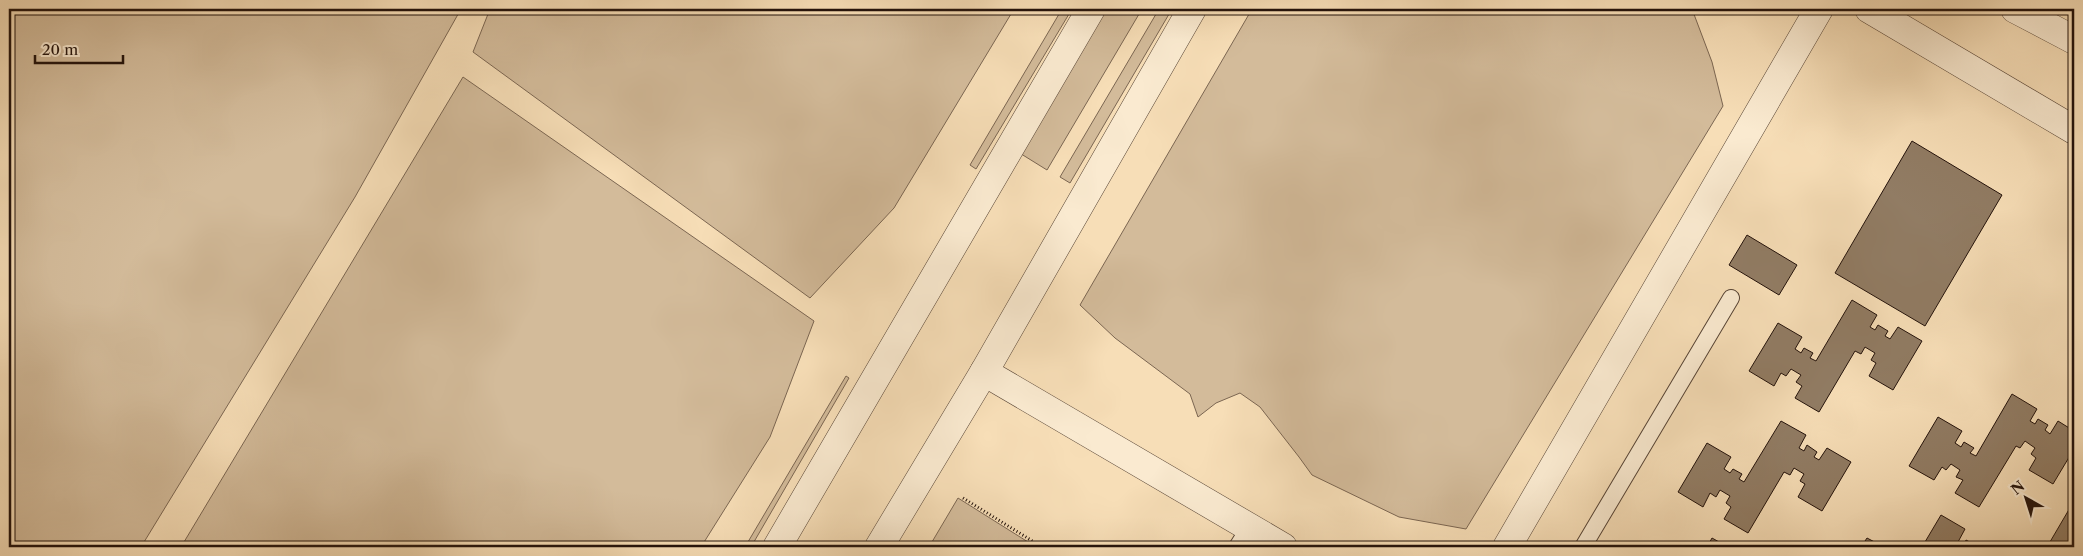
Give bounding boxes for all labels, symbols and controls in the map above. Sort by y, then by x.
scale bar [35,32,122,64]
text: 20 m [42,40,78,59]
north arrow [2000,474,2050,524]
text: N [2007,477,2028,499]

